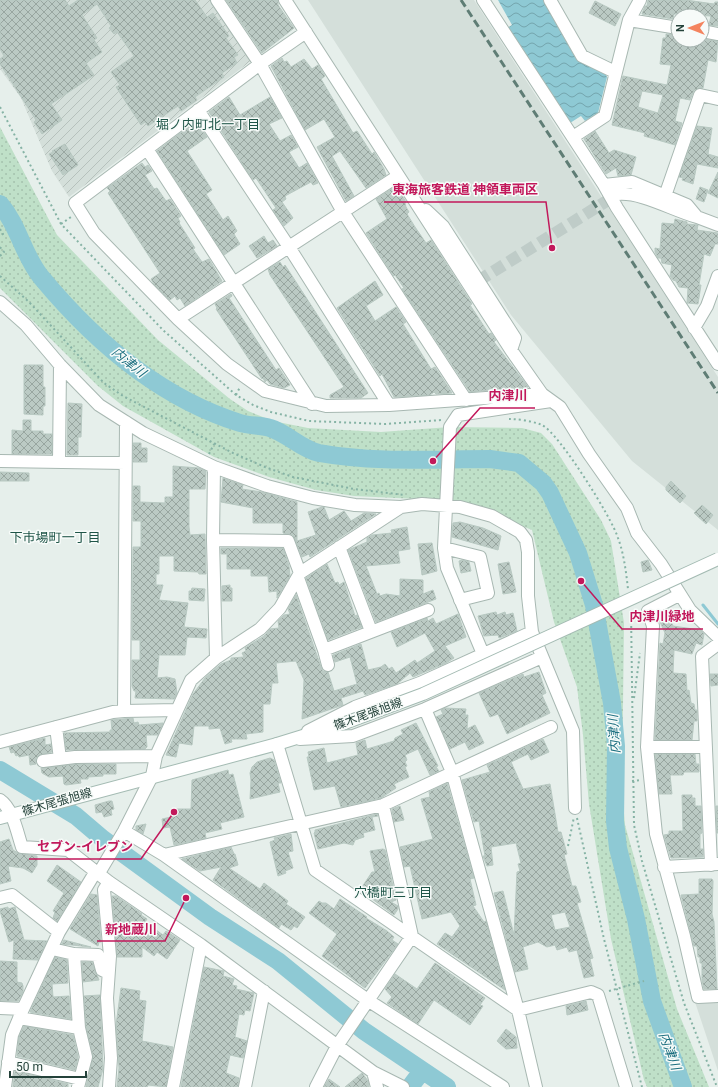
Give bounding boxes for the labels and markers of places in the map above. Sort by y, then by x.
callout: 東海旅客鉄道 神領車両区 [384,177,546,202]
callout: 内津川 [480,383,535,408]
callout: 内津川緑地 [622,604,703,629]
callout: セブン-イレブン [29,834,141,859]
callout: 新地蔵川 [97,916,165,941]

